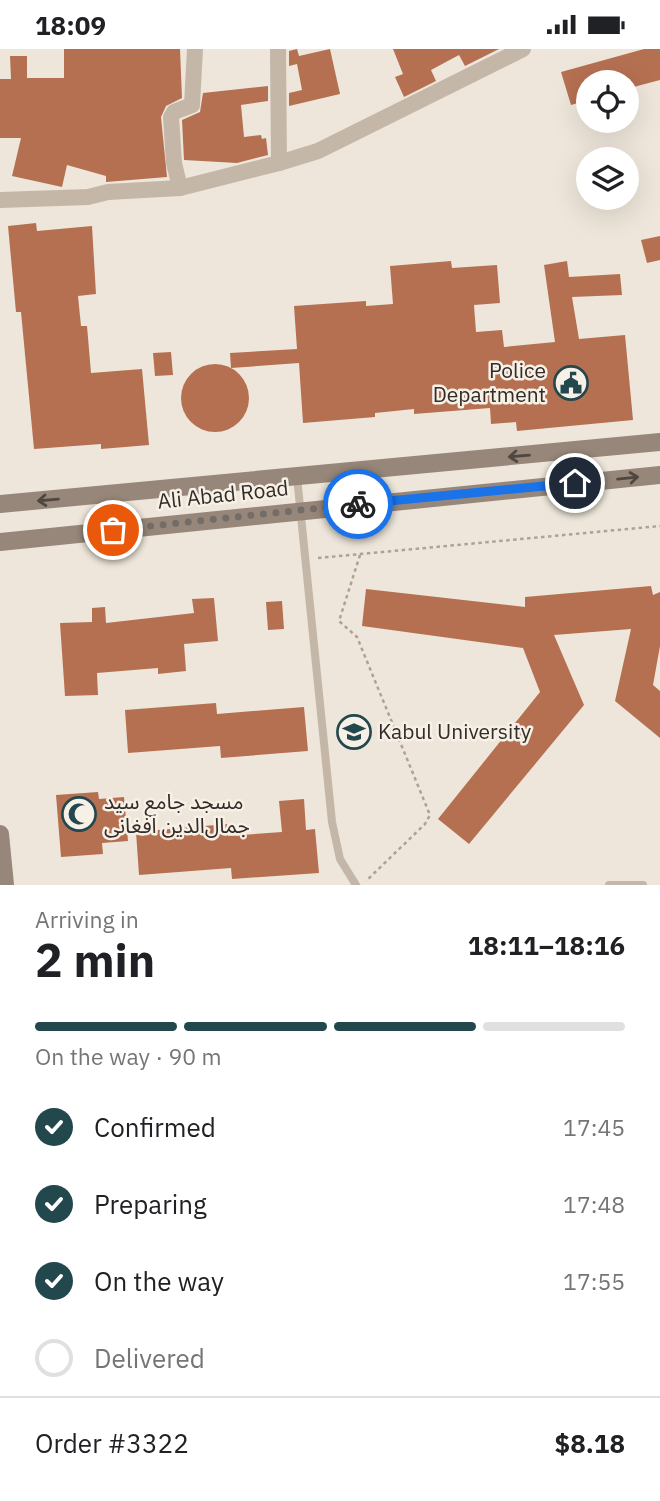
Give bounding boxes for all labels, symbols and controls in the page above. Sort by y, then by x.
text: 18:09 [35,8,106,42]
map controls [576,70,639,210]
button: locate [576,70,639,133]
button: layers [576,147,639,210]
place label: Police Department [433,356,546,408]
public building icon: Police Department [552,364,590,402]
one-way arrow [508,450,531,463]
pin [545,453,605,513]
icon: home [556,464,594,502]
courier [323,469,393,539]
one-way arrow [617,471,639,484]
street label: Ali Abad Road [156,473,290,515]
icon: bike [339,485,377,523]
one-way arrow [38,493,60,506]
pin [83,500,143,560]
icon: bag [94,511,132,549]
school or university icon: Kabul University [335,713,373,751]
place label: Kabul University [378,717,532,745]
place label: مسجد جامع سید جمال‌الدین افغانی [104,787,250,839]
mosque icon: مسجد جامع سید جمال‌الدین افغانی [60,795,98,833]
text: Arriving in [35,904,139,934]
text: 18:11–18:16 [468,928,625,962]
text: 2 min [35,930,155,990]
text: On the way · 90 m [35,1041,222,1071]
icon: check [35,1108,73,1146]
text: Confirmed [94,1110,216,1144]
text: 17:45 [563,1112,625,1142]
icon: check [35,1185,73,1223]
text: Preparing [94,1187,207,1221]
text: 17:48 [563,1189,625,1219]
icon: check [35,1262,73,1300]
text: On the way [94,1264,224,1298]
text: 17:55 [563,1266,625,1296]
text: Delivered [94,1341,205,1375]
text: Order #3322 [35,1426,189,1460]
text: $8.18 [555,1426,625,1460]

